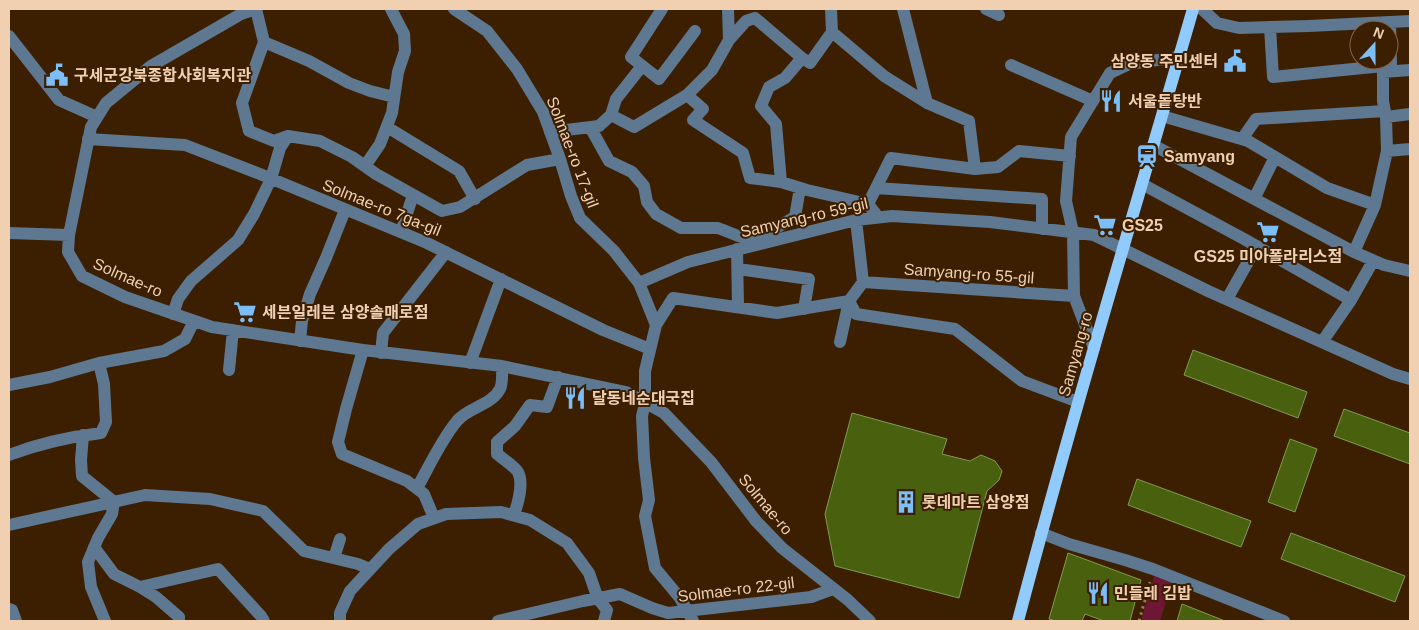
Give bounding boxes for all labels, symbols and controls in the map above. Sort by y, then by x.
north arrow [1349,20,1399,70]
text: N [1371,24,1386,42]
public building icon: 삼양동 주민센터 [1222,48,1248,74]
place label: 삼양동 주민센터 [1111,53,1218,70]
public building icon: 구세군강북종합사회복지관 [44,62,70,88]
place label: 구세군강북종합사회복지관 [74,66,251,84]
restaurant icon: 서울돝탕반 [1098,88,1124,114]
place label: 서울돝탕반 [1128,93,1202,110]
street label: Solmae-ro 17-gil [544,94,602,210]
station icon: Samyang [1134,143,1160,169]
place label: Samyang [1164,148,1235,165]
street label: Solmae-ro 7ga-gil [320,176,444,239]
street label: Samyang-ro 59-gil [739,195,870,240]
supermarket icon: GS25 [1092,212,1118,238]
place label: GS25 [1122,217,1163,234]
supermarket icon: GS25 미아폴라리스점 [1255,219,1281,245]
place label: GS25 미아폴라리스점 [1194,248,1342,265]
street label: Solmae-ro [91,255,165,300]
street label: Samyang-ro 55-gil [903,260,1035,287]
supermarket icon: 세븐일레븐 삼양솔매로점 [232,299,258,325]
place label: 세븐일레븐 삼양솔매로점 [262,304,428,321]
street label: Samyang-ro [1055,310,1096,398]
restaurant icon: 달동네순대국집 [562,385,588,411]
place label: 달동네순대국집 [592,390,695,407]
street label: Solmae-ro [735,471,796,538]
building icon: 롯데마트 삼양점 [893,489,919,515]
place label: 롯데마트 삼양점 [922,494,1030,511]
street label: Solmae-ro 22-gil [677,574,795,605]
restaurant icon: 민들레 김밥 [1085,580,1111,606]
place label: 민들레 김밥 [1114,585,1192,602]

